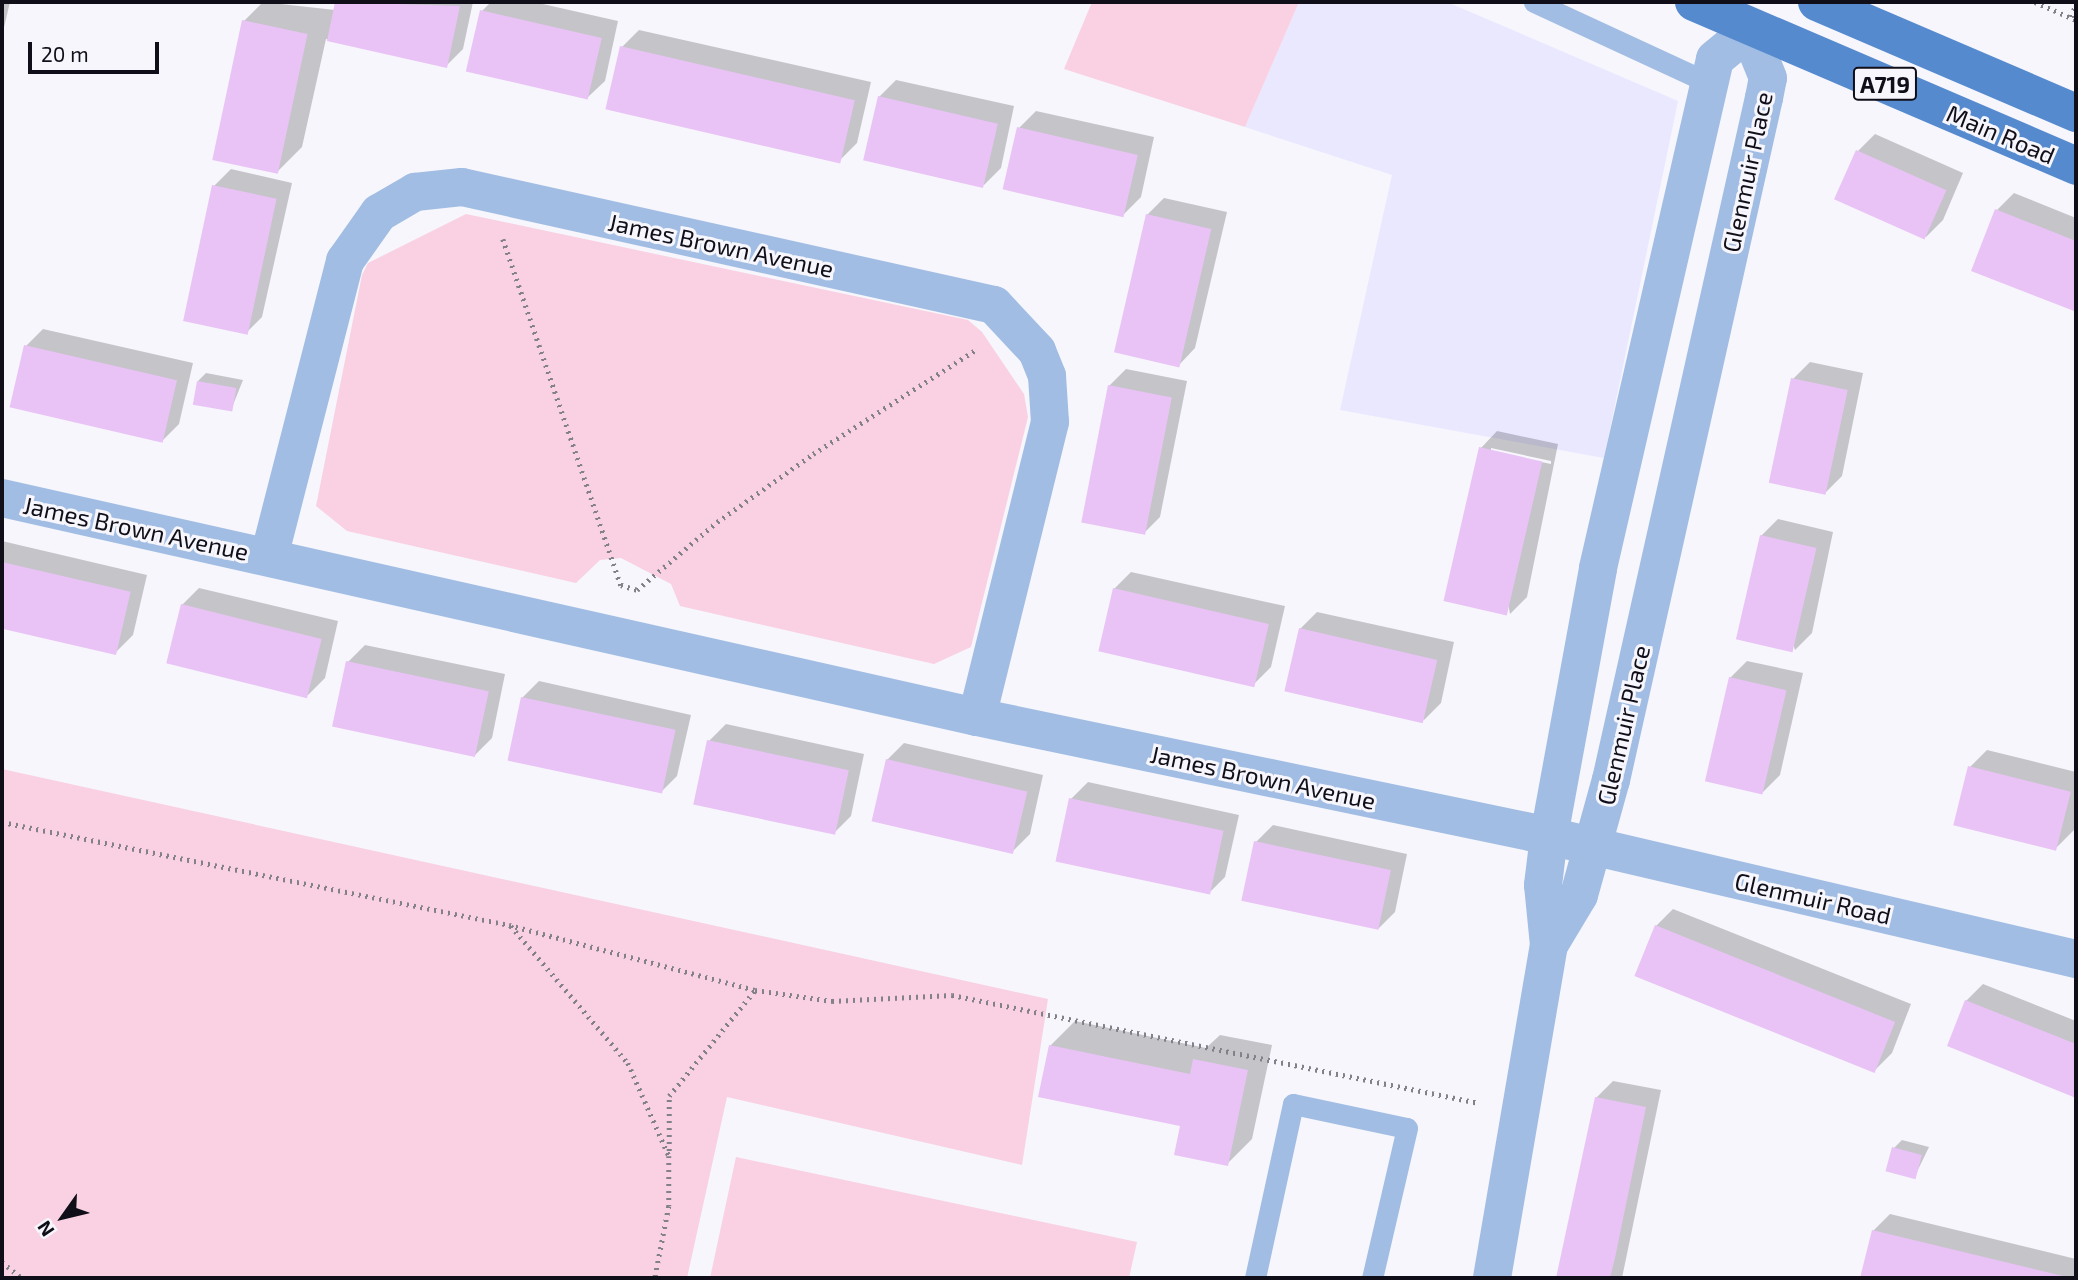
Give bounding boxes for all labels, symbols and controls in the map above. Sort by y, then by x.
scale bar [32,28,163,72]
text: 20 m [41,41,89,66]
road number: A719 [1852,64,1918,104]
street label: Glenmuir Place [1716,89,1778,255]
street label: Main Road [1943,98,2059,170]
street label: James Brown Avenue [605,207,837,283]
street label: James Brown Avenue [20,490,252,566]
street label: Glenmuir Place [1591,642,1655,808]
street label: James Brown Avenue [1147,739,1379,815]
street label: Glenmuir Road [1732,866,1894,930]
north arrow [28,1182,98,1252]
text: N [32,1217,59,1241]

